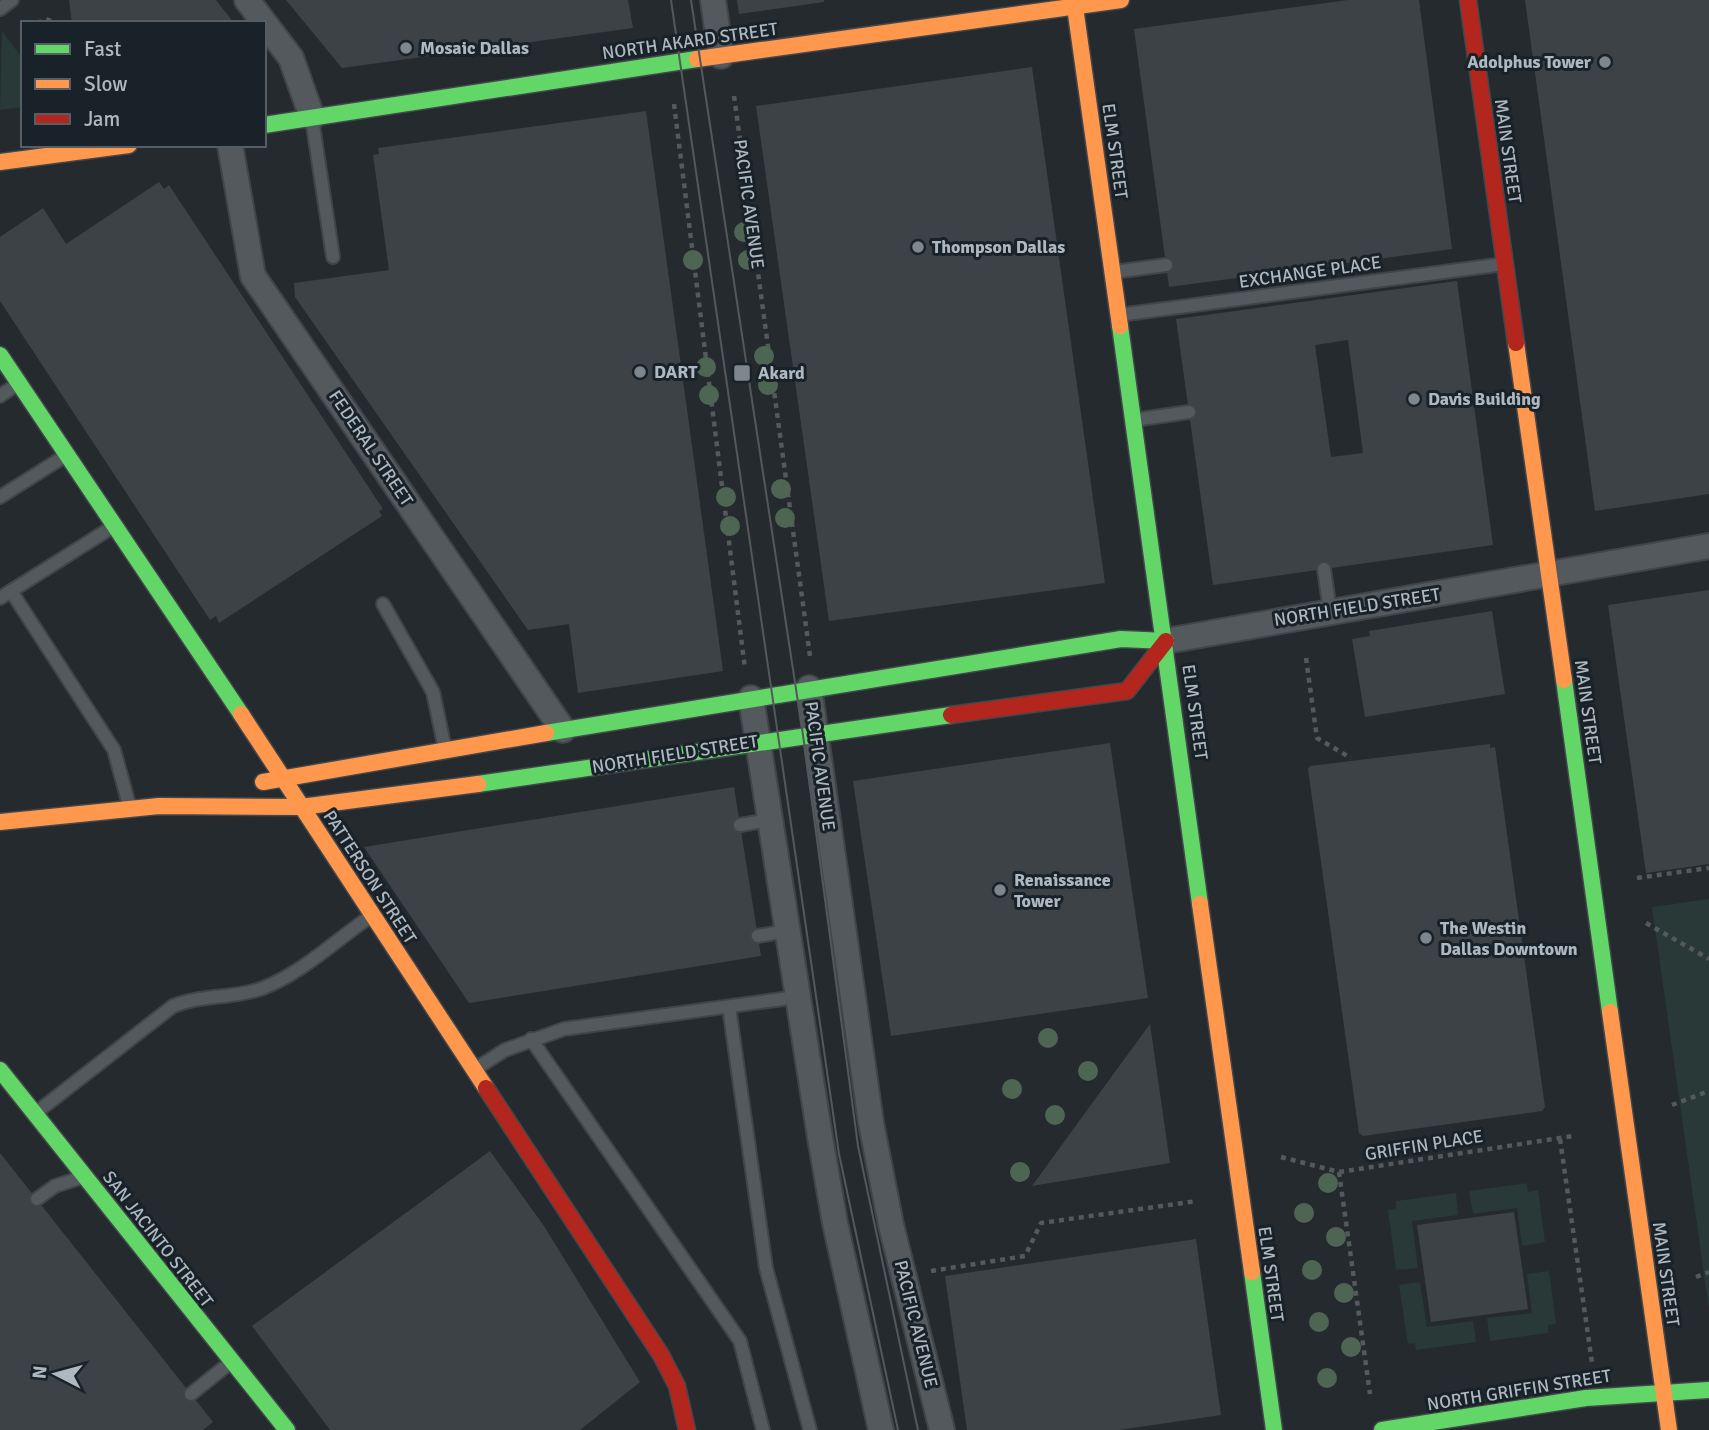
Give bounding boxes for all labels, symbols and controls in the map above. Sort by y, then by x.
street label: NORTH AKARD STREET [601,18,779,64]
legend [21,21,266,147]
text: Fast [84,36,121,62]
place label: Mosaic Dallas [420,37,529,59]
marker: Mosaic Dallas [398,40,414,56]
place label: Adolphus Tower [1467,51,1592,73]
marker: Adolphus Tower [1597,54,1613,70]
text: Slow [84,71,128,97]
street label: MAIN STREET [1490,97,1526,205]
street label: ELM STREET [1097,102,1133,200]
text: Jam [84,106,120,132]
street label: PACIFIC AVENUE [729,138,769,270]
place label: Thompson Dallas [932,236,1065,258]
marker: Thompson Dallas [910,239,926,255]
street label: EXCHANGE PLACE [1237,251,1383,293]
place label: DART [654,361,698,383]
place label: Akard [758,362,805,384]
marker: Akard [732,363,752,383]
marker: DART [632,364,648,380]
street label: FEDERAL STREET [324,386,418,510]
place label: Davis Building [1428,388,1541,410]
marker: Davis Building [1406,391,1422,407]
street label: NORTH FIELD STREET [1272,583,1442,631]
street label: MAIN STREET [1570,658,1606,766]
street label: ELM STREET [1177,663,1213,761]
street label: PACIFIC AVENUE [800,700,840,832]
street label: NORTH FIELD STREET [590,730,760,778]
street label: PATTERSON STREET [319,806,421,948]
place label: Renaissance Tower [1014,869,1111,912]
marker: Renaissance Tower [992,882,1008,898]
place label: The Westin Dallas Downtown [1440,917,1578,960]
marker: The Westin Dallas Downtown [1418,930,1434,946]
street label: GRIFFIN PLACE [1363,1125,1485,1165]
street label: SAN JACINTO STREET [98,1167,218,1312]
street label: MAIN STREET [1648,1220,1684,1328]
street label: ELM STREET [1253,1225,1289,1323]
street label: PACIFIC AVENUE [890,1258,942,1390]
north arrow [21,1339,91,1409]
text: N [27,1365,53,1380]
street label: NORTH GRIFFIN STREET [1425,1365,1613,1415]

